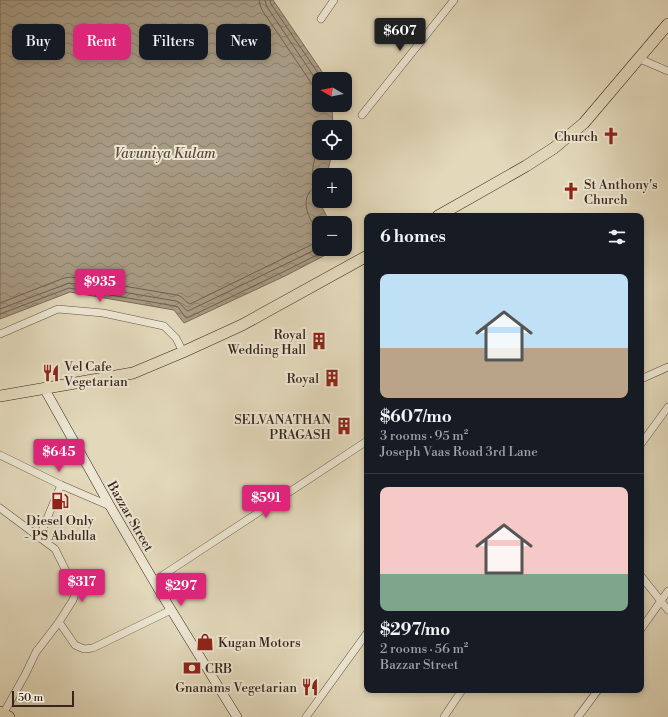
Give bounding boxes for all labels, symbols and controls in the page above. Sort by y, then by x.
pin: $607 [376,18,424,52]
text: $607 [384,23,416,39]
chip: Buy [12,24,65,60]
chip: Rent [73,24,131,60]
chip: Filters [139,24,208,60]
chip: New [216,24,271,60]
north arrow [312,72,352,112]
map controls [312,72,352,256]
button: locate [312,120,352,160]
church icon: Church [601,126,621,146]
place label: Church [554,129,598,145]
water label: Vavuniya Kulam [114,145,216,163]
button: + [312,168,352,208]
place label: St Anthony's Church [584,177,658,208]
church icon: St Anthony's Church [561,181,581,201]
button: − [312,216,352,256]
text: 6 homes [380,226,446,248]
icon: filters [606,226,628,248]
pin: $935 [76,269,124,303]
text: $935 [84,274,116,290]
icon: home [468,300,540,372]
place label: Royal Wedding Hall [227,327,306,358]
building icon: Royal Wedding Hall [309,331,329,351]
place label: Vel Cafe Vegetarian [63,359,128,390]
restaurant icon: Vel Cafe Vegetarian [41,363,61,383]
building icon: Royal [322,368,342,388]
place label: Royal [286,371,319,387]
text: $607/mo [380,406,452,428]
place label: SELVANATHAN PRAGASH [234,412,332,443]
building icon: SELVANATHAN PRAGASH [334,416,354,436]
text: 3 rooms · 95 m² [380,428,468,444]
pin: $645 [35,439,83,473]
text: $645 [43,444,75,460]
text: Joseph Vaas Road 3rd Lane [380,444,538,460]
street label: Bazzar Street [103,478,157,555]
pin: $591 [242,485,290,519]
text: $591 [251,490,281,506]
fuel station icon: Diesel Only - PS Abdulla [50,491,70,511]
place label: Diesel Only - PS Abdulla [24,513,96,544]
icon: home [468,513,540,585]
pin: $317 [58,569,106,603]
pin: $297 [157,573,205,607]
text: $317 [68,574,96,590]
text: $297 [165,578,197,594]
text: $297/mo [380,619,450,641]
shop icon: Kugan Motors [195,632,215,652]
place label: Kugan Motors [218,635,301,651]
text: 2 rooms · 56 m² [380,641,468,657]
text: Bazzar Street [380,657,458,673]
bank icon: CRB [182,658,202,678]
place label: CRB [205,661,232,677]
restaurant icon: Gnanams Vegetarian [300,677,320,697]
place label: Gnanams Vegetarian [175,680,297,696]
scale bar [12,689,74,708]
text: 50 m [18,691,43,705]

